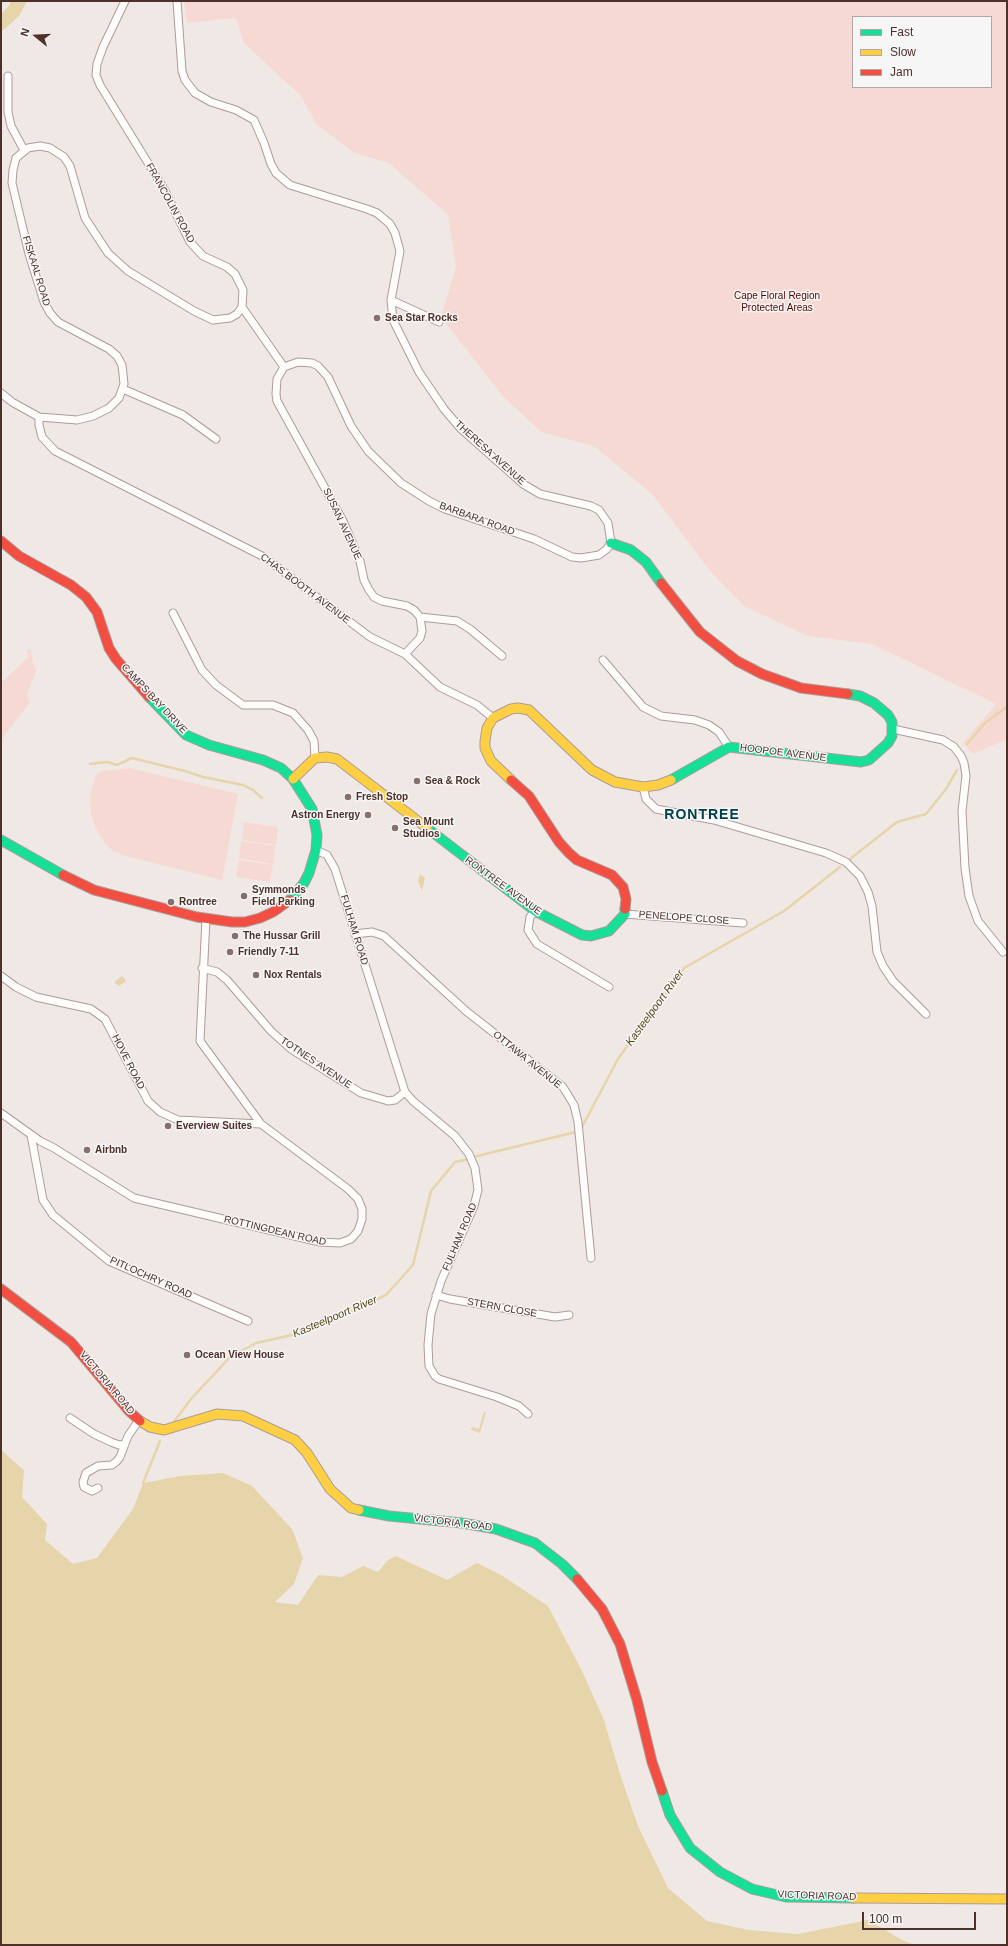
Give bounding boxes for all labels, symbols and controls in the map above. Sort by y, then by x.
north arrow [16,16,56,56]
legend [852,16,992,88]
text: Fast [890,25,913,39]
text: N [18,27,32,38]
text: Slow [890,45,916,59]
text: Jam [890,65,913,79]
street label: FRANCOLIN ROAD [143,161,197,245]
street label: FISKAAL ROAD [20,234,52,308]
park label: Cape Floral Region Protected Areas [734,290,820,314]
place label: Sea Star Rocks [385,312,458,324]
marker: Sea Star Rocks [372,313,382,323]
street label: THERESA AVENUE [452,418,528,488]
street label: SUSAN AVENUE [320,486,364,562]
street label: BARBARA ROAD [438,500,516,538]
street label: CHAS BOOTH AVENUE [258,551,352,627]
street label: CAMPS BAY DRIVE [119,662,189,736]
street label: HOOPOE AVENUE [739,742,827,764]
place label: Sea & Rock [425,775,480,787]
marker: Sea & Rock [412,776,422,786]
place label: Fresh Stop [356,791,408,803]
marker: Fresh Stop [343,792,353,802]
district label: RONTREE [664,807,740,823]
place label: Astron Energy [291,809,360,821]
marker: Astron Energy [363,810,373,820]
place label: Sea Mount Studios [403,816,454,840]
marker: Sea Mount Studios [390,823,400,833]
street label: RONTREE AVENUE [462,854,544,918]
place label: Symmonds Field Parking [252,884,315,908]
marker: Symmonds Field Parking [239,891,249,901]
street label: FULHAM ROAD [338,893,370,967]
place label: Rontree [179,896,217,908]
marker: Rontree [166,897,176,907]
street label: PENELOPE CLOSE [638,909,730,927]
place label: The Hussar Grill [243,930,320,942]
marker: The Hussar Grill [230,931,240,941]
place label: Friendly 7-11 [238,946,299,958]
marker: Friendly 7-11 [225,947,235,957]
water label: Kasteelpoort River [623,968,687,1048]
place label: Nox Rentals [264,969,322,981]
marker: Nox Rentals [251,970,261,980]
street label: OTTAWA AVENUE [490,1029,564,1091]
street label: HOVE ROAD [109,1033,147,1091]
street label: TOTNES AVENUE [278,1035,354,1091]
place label: Everview Suites [176,1120,252,1132]
marker: Everview Suites [163,1121,173,1131]
place label: Airbnb [95,1144,127,1156]
marker: Airbnb [82,1145,92,1155]
street label: FULHAM ROAD [440,1201,480,1273]
street label: ROTTINGDEAN ROAD [223,1213,327,1249]
street label: PITLOCHRY ROAD [108,1254,194,1302]
water label: Kasteelpoort River [291,1293,379,1341]
street label: STERN CLOSE [466,1296,538,1320]
street label: VICTORIA ROAD [77,1349,137,1417]
place label: Ocean View House [195,1349,284,1361]
marker: Ocean View House [182,1350,192,1360]
street label: VICTORIA ROAD [413,1512,493,1534]
street label: VICTORIA ROAD [777,1889,857,1903]
scale bar [864,1904,978,1930]
text: 100 m [869,1912,902,1926]

